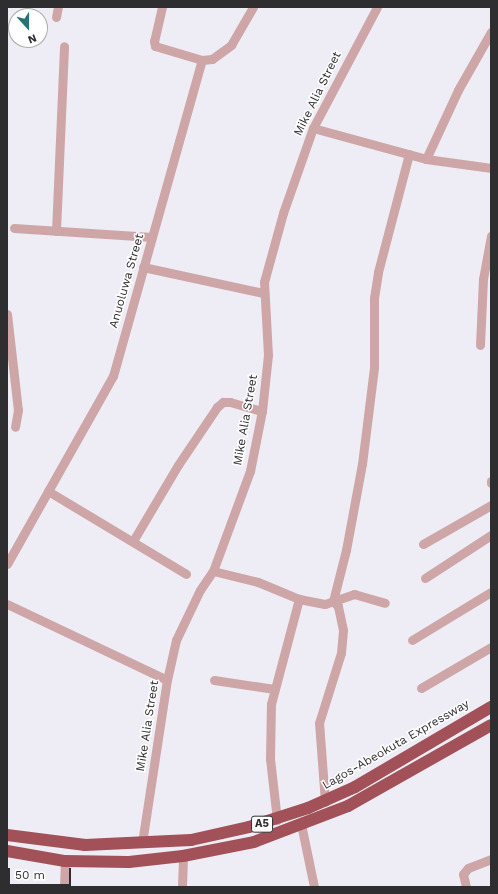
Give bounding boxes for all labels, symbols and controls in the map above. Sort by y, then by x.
north arrow [8,8,48,48]
text: N [26,31,38,46]
street label: Mike Alia Street [291,49,345,139]
street label: Anuoluwa Street [107,232,147,330]
street label: Mike Alia Street [231,373,261,467]
street label: Mike Alia Street [134,679,162,773]
street label: Lagos-Abeokuta Expressway [320,697,472,793]
road number: A5 [251,815,273,833]
scale bar [10,860,73,886]
text: 50 m [15,868,45,882]

